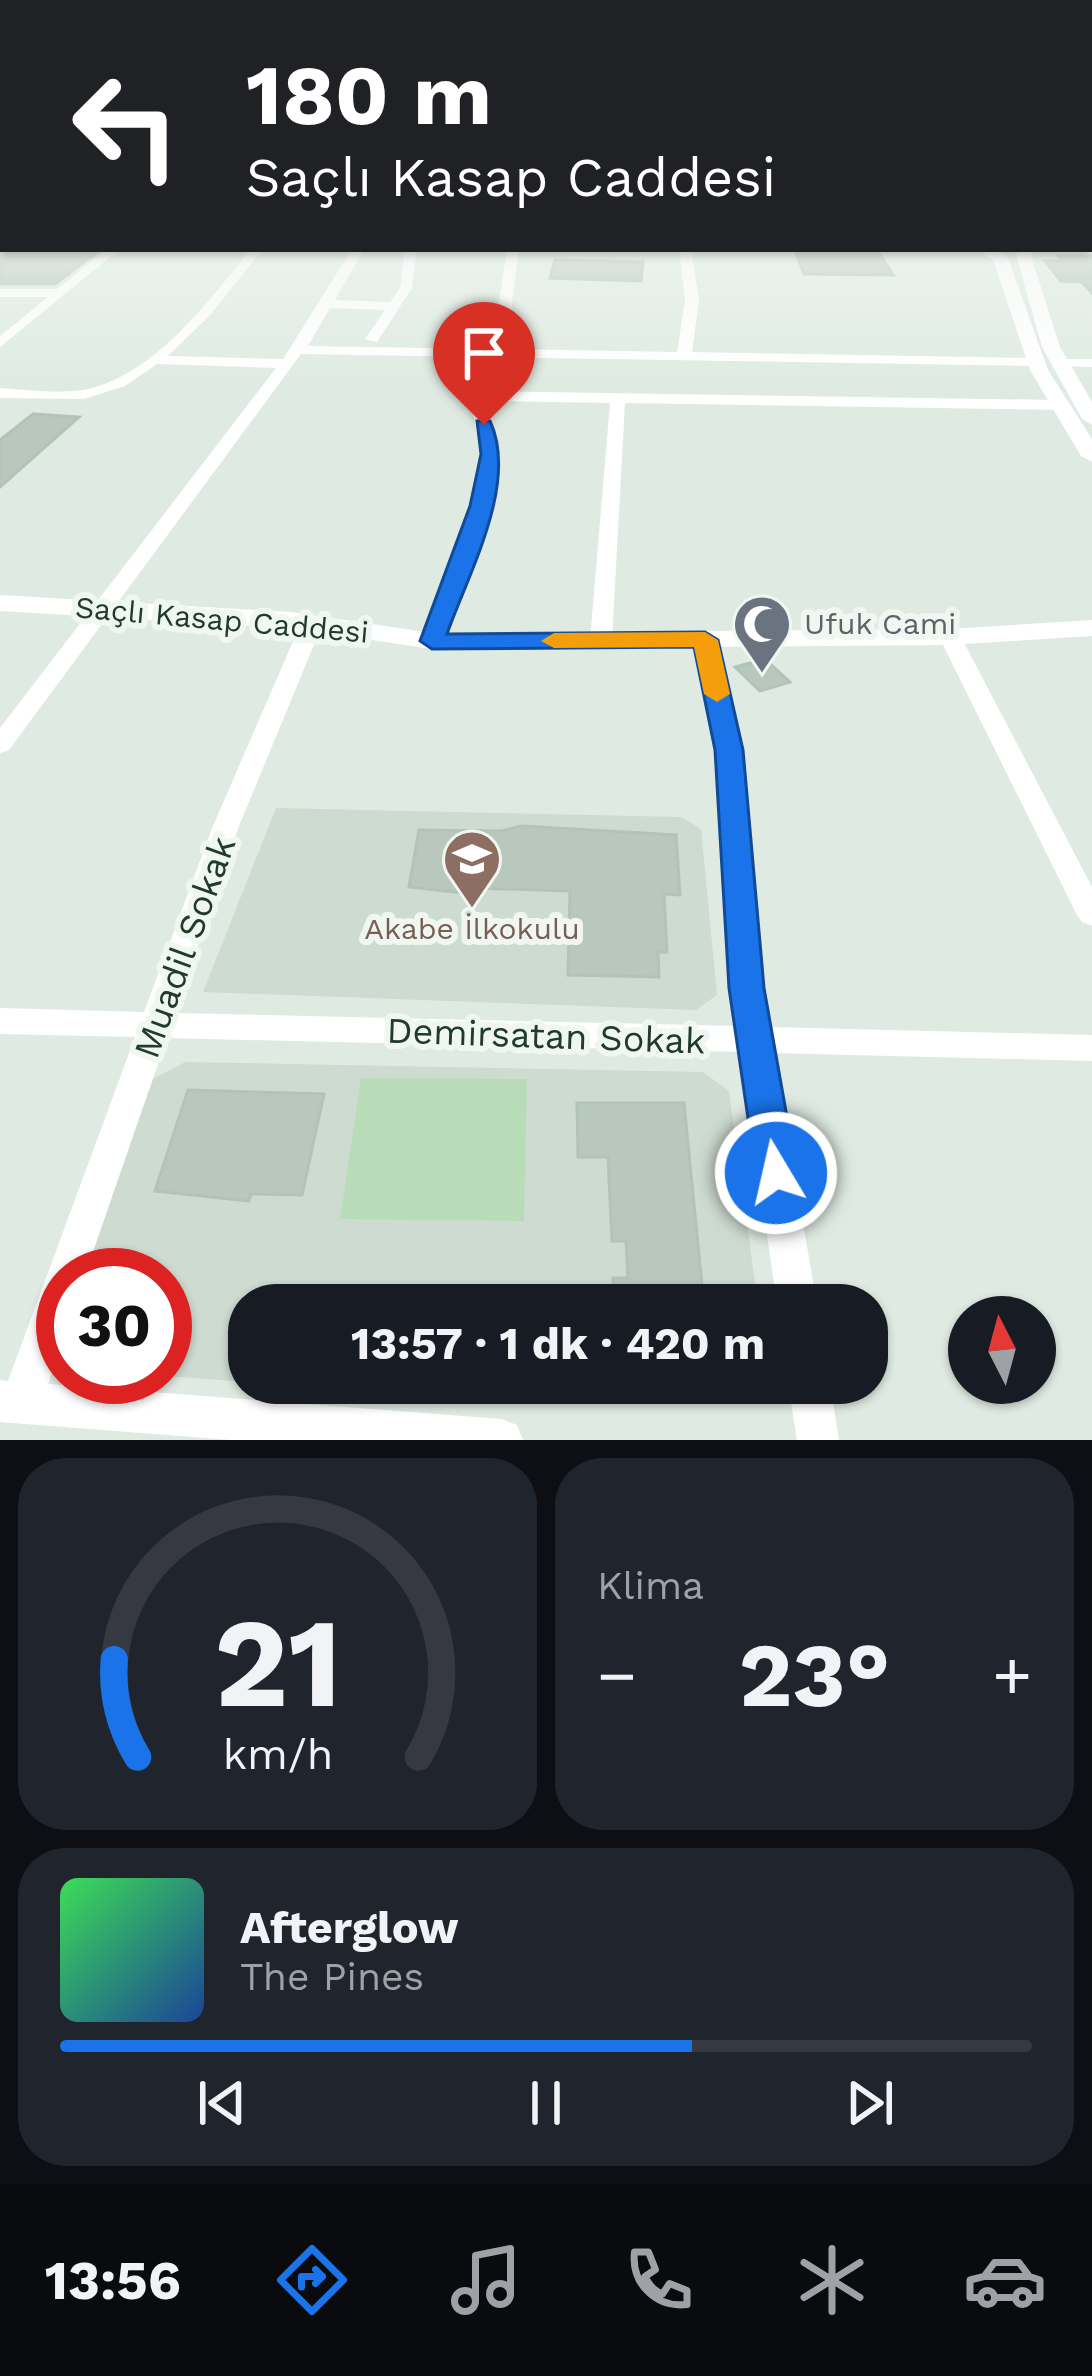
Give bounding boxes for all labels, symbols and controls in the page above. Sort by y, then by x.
text: 180 m [246,46,492,144]
icon: left [48,48,204,204]
text: Saçlı Kasap Caddesi [246,146,776,209]
pin [433,302,535,425]
icon: arrive [451,320,517,386]
street label: Saçlı Kasap Caddesi [74,589,370,650]
mosque icon: Ufuk Cami [731,593,793,675]
place label: Ufuk Cami [804,606,956,641]
school or university icon: Akabe İlkokulu [441,828,503,910]
street label: Muadil Sokak [125,831,244,1064]
place label: Akabe İlkokulu [364,911,580,946]
street label: Demirsatan Sokak [386,1009,706,1063]
position arrow [713,1110,839,1236]
speed limit sign: 30 [36,1248,192,1404]
north arrow [948,1296,1056,1404]
map controls [948,1296,1056,1404]
text: 13:57 · 1 dk · 420 m [351,1317,765,1370]
text: Klima [597,1563,704,1608]
text: 21 [213,1590,342,1736]
text: 23° [739,1622,890,1728]
text: − [597,1637,637,1714]
text: + [992,1637,1032,1714]
text: km/h [222,1729,333,1779]
text: Afterglow [240,1901,459,1954]
text: The Pines [240,1954,424,1999]
icon: previous [189,2070,255,2136]
icon: pause [513,2070,579,2136]
icon: next [837,2070,903,2136]
icon: directions [270,2238,354,2322]
icon: music [444,2238,528,2322]
icon: phone [617,2238,701,2322]
icon: climate [790,2238,874,2322]
icon: car [963,2238,1047,2322]
text: 13:56 [45,2249,181,2312]

